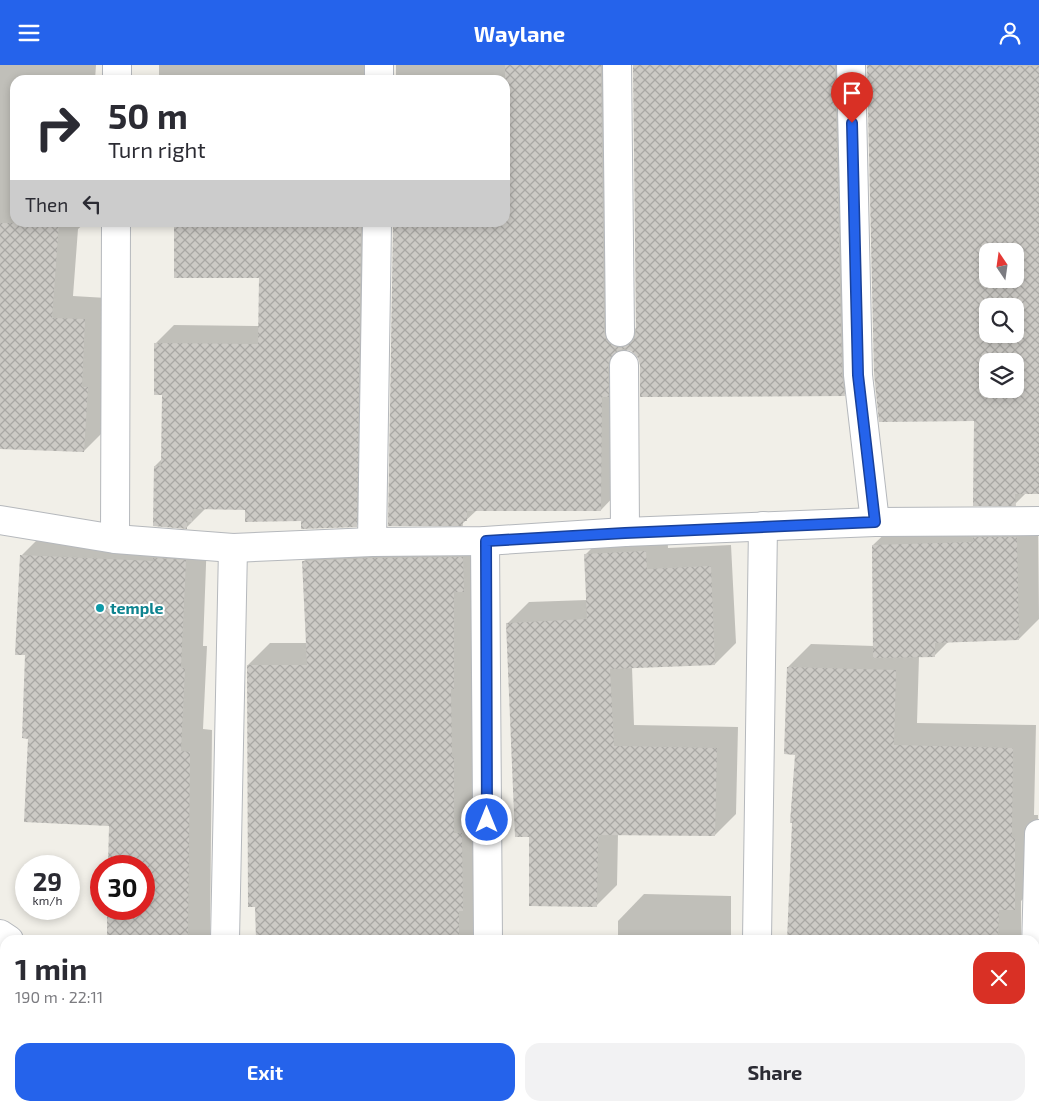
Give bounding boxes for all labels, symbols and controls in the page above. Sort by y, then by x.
icon: menu [15,19,43,47]
icon: person [996,19,1024,47]
text: Waylane [474,20,565,46]
pin [831,72,873,123]
icon: arrive [838,79,866,107]
text: 50 m [108,94,188,136]
icon: right [25,95,90,160]
text: Turn right [108,136,206,162]
icon: left [78,190,106,218]
text: Then [25,193,68,216]
north arrow [979,243,1024,287]
map controls [979,243,1024,398]
button: search [979,298,1024,343]
button: layers [979,353,1024,398]
place label: temple [110,598,164,617]
marker: temple [94,602,106,614]
position arrow [460,793,512,845]
speed limit sign: 30 [90,855,155,920]
text: 29 [33,866,62,896]
text: km/h [33,893,62,907]
text: 1 min [15,950,87,986]
button: close [973,952,1025,1004]
text: 190 m · 22:11 [15,987,103,1006]
button: Exit [15,1043,515,1101]
button: Share [525,1043,1025,1101]

